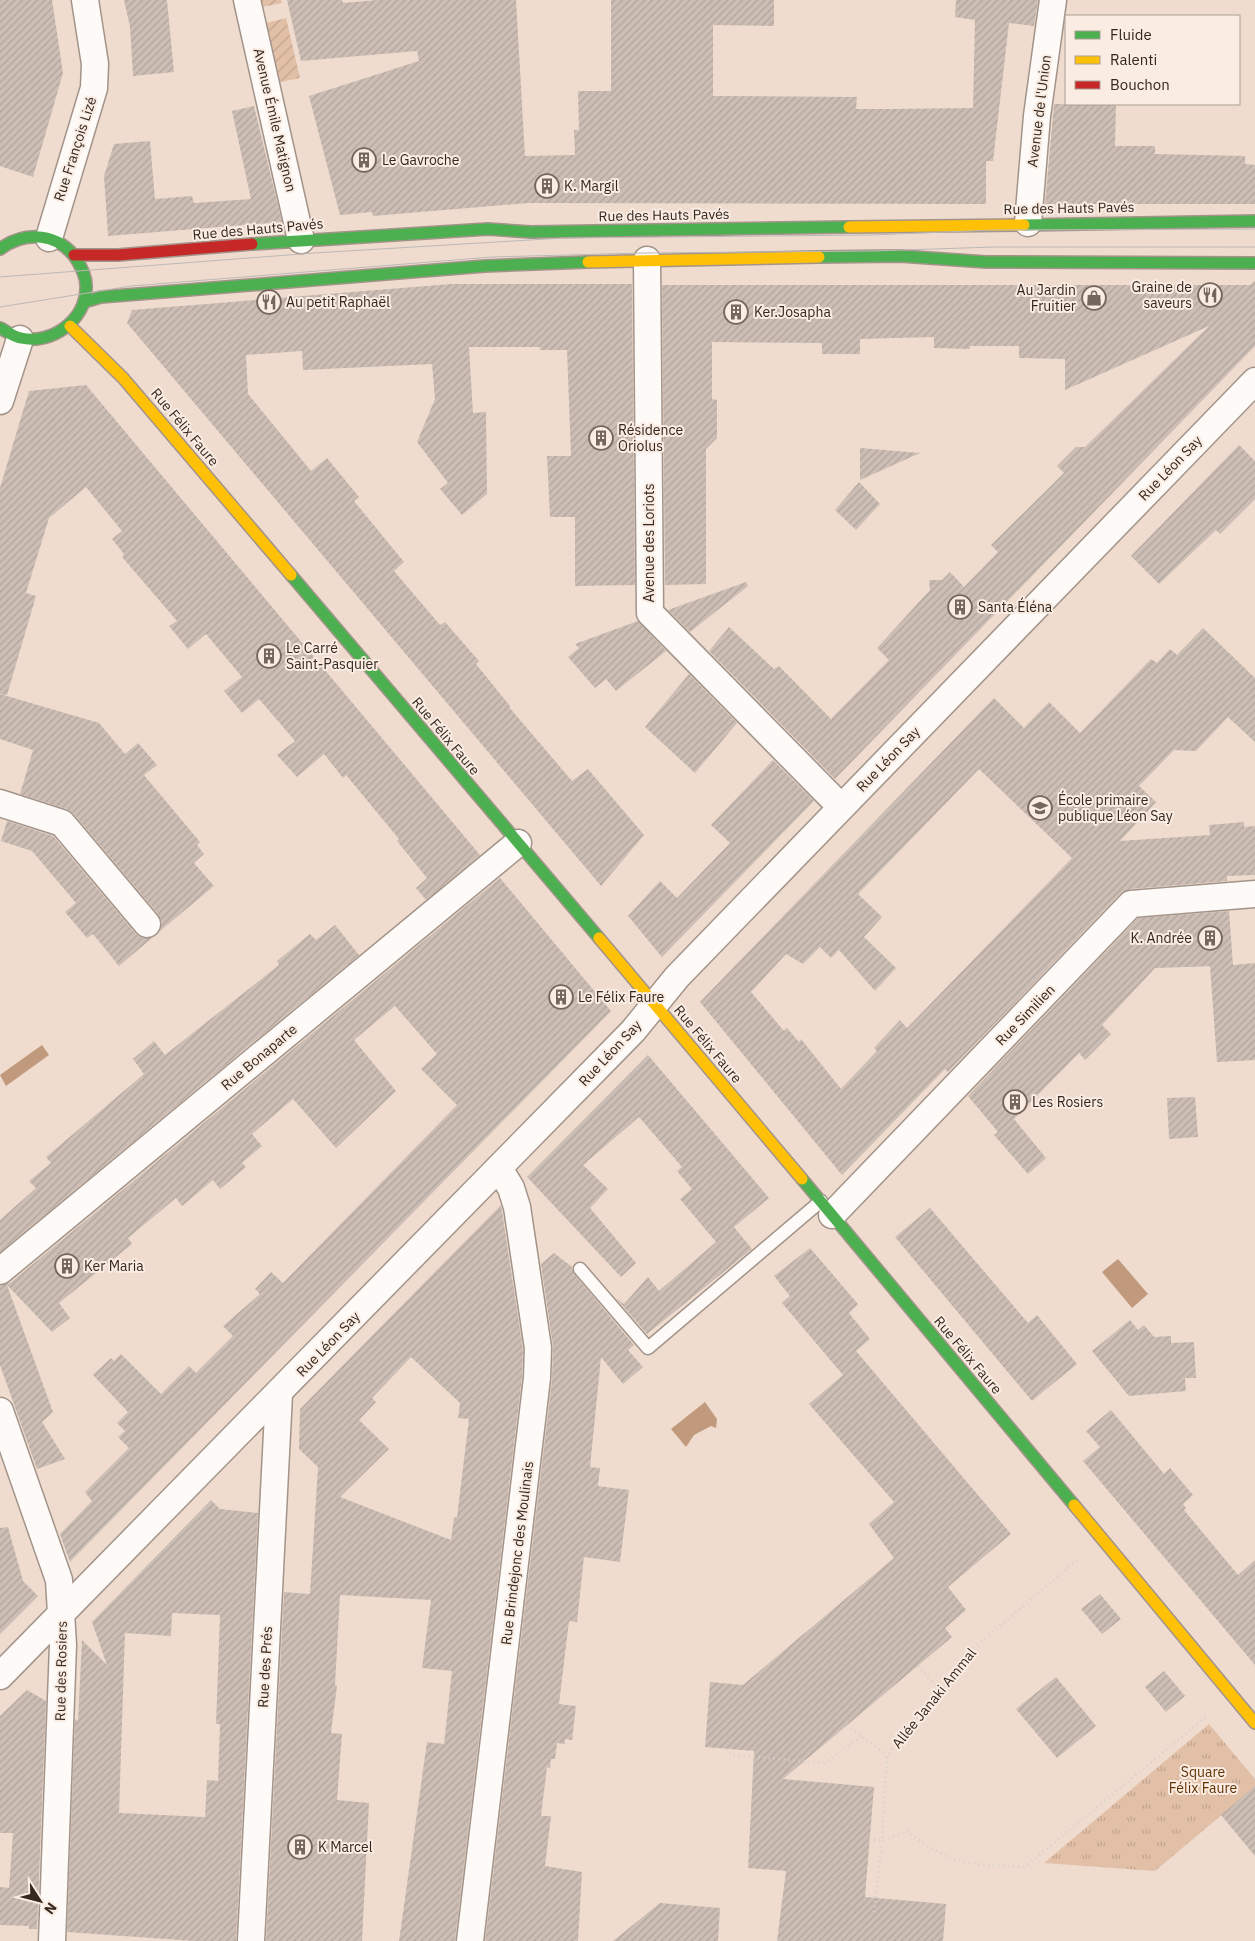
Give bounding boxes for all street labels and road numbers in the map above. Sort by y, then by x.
street label: Avenue Émile Matignon [250,46,301,194]
street label: Avenue de l'Union [1023,54,1055,168]
street label: Rue François Lizé [50,94,100,204]
street label: Rue des Hauts Pavés [1003,198,1135,218]
street label: Rue des Hauts Pavés [598,205,730,225]
street label: Rue des Hauts Pavés [192,214,324,244]
street label: Rue Félix Faure [147,384,223,470]
street label: Rue Léon Say [1134,431,1206,504]
street label: Avenue des Loriots [640,483,658,602]
street label: Rue Félix Faure [408,693,484,779]
street label: Rue Léon Say [852,722,924,795]
street label: Rue Similien [991,981,1059,1049]
street label: Rue Félix Faure [670,1001,746,1087]
street label: Rue Léon Say [575,1016,645,1090]
street label: Rue Bonaparte [217,1020,301,1094]
street label: Rue Léon Say [292,1307,364,1380]
street label: Rue Félix Faure [930,1312,1006,1398]
street label: Rue Brindejonc des Moulinais [497,1460,537,1646]
street label: Rue des Rosiers [51,1620,71,1721]
street label: Rue des Prés [254,1626,276,1708]
street label: Allée Janaki Ammal [888,1644,980,1752]

